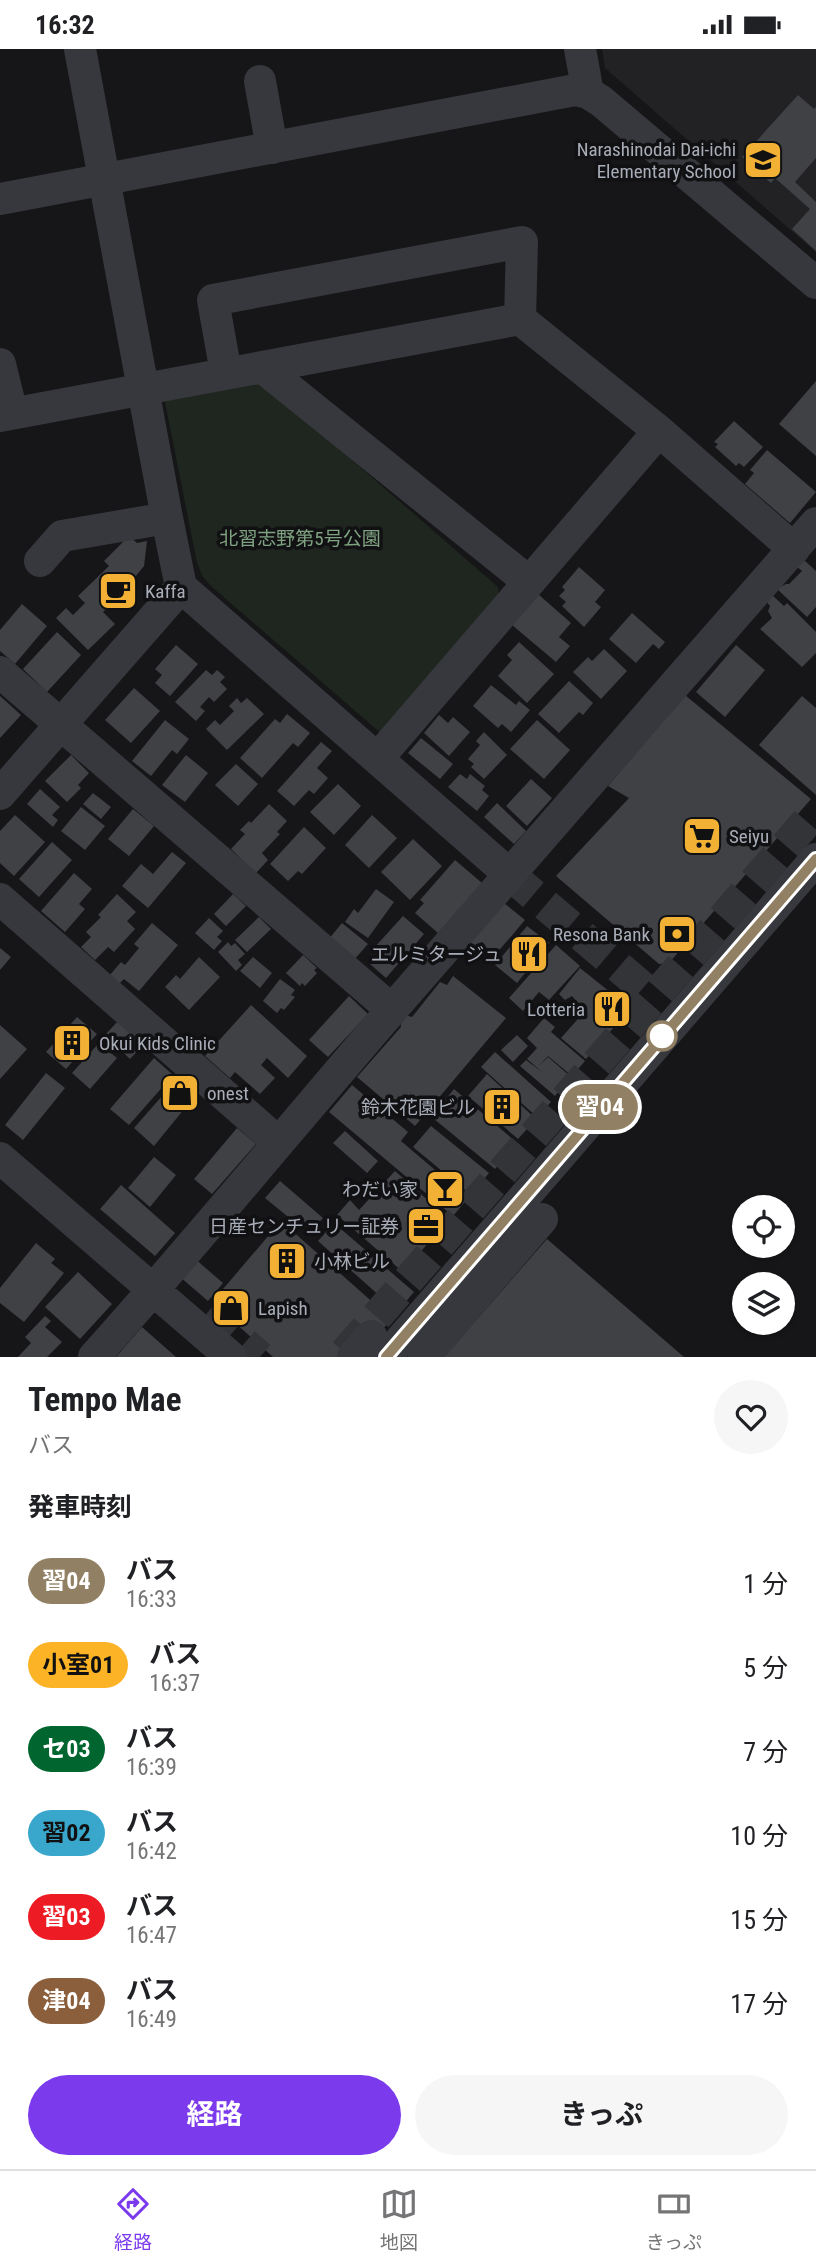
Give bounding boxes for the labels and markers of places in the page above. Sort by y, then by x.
place label: Narashinodai Dai-ichi Elementary School [577,138,736,183]
school or university icon: Narashinodai Dai-ichi Elementary School [742,139,784,181]
cafe icon: Kaffa [97,570,139,612]
place label: Kaffa [145,580,186,603]
supermarket icon: Seiyu [681,815,723,857]
place label: Seiyu [729,825,769,848]
bank icon: Resona Bank [656,913,698,955]
place label: Resona Bank [553,923,650,946]
restaurant icon: エルミタージュ [508,933,550,975]
place label: エルミタージュ [371,943,502,966]
restaurant icon: Lotteria [591,988,633,1030]
place label: Lotteria [527,998,585,1021]
unlabelled marker [647,1021,677,1051]
building icon: Okui Kids Clinic [51,1022,93,1064]
place label: Okui Kids Clinic [99,1032,216,1055]
shop icon: onest [159,1072,201,1114]
place label: onest [207,1082,249,1105]
building icon: 鈴木花園ビル [481,1086,523,1128]
place label: 鈴木花園ビル [361,1096,475,1119]
bar icon: わだい家 [424,1168,466,1210]
place label: わだい家 [342,1178,418,1201]
office icon: 日産センチュリー証券 [405,1205,447,1247]
place label: 日産センチュリー証券 [209,1215,399,1238]
building icon: 小林ビル [266,1240,308,1282]
place label: 小林ビル [314,1250,390,1273]
shop icon: Lapish [210,1287,252,1329]
place label: Lapish [258,1297,308,1320]

